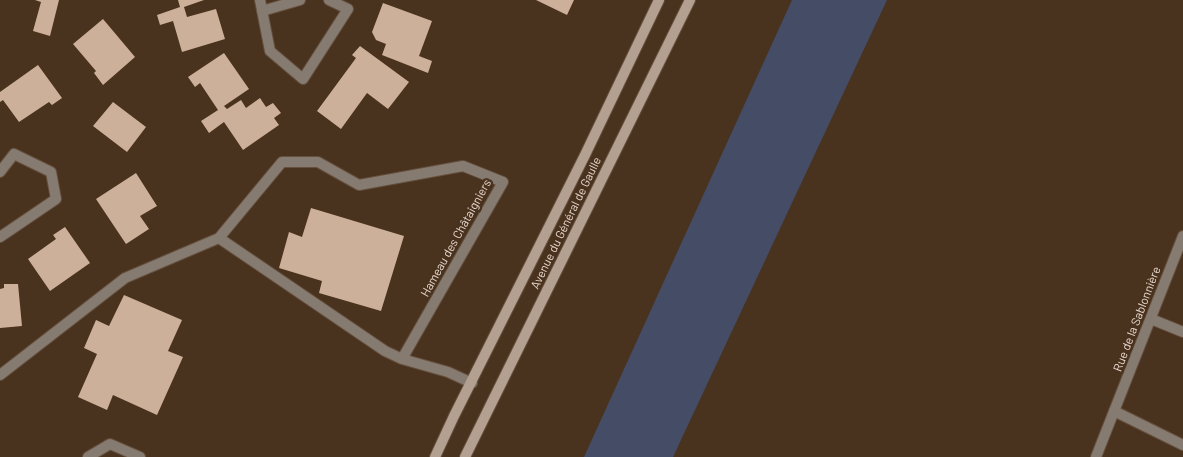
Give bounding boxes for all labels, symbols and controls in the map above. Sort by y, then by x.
street label: Avenue du Général de Gaulle [528,155,604,291]
street label: Hameau des Châtaigniers [418,177,494,299]
street label: Rue de la Sablonnière [1110,264,1164,374]

